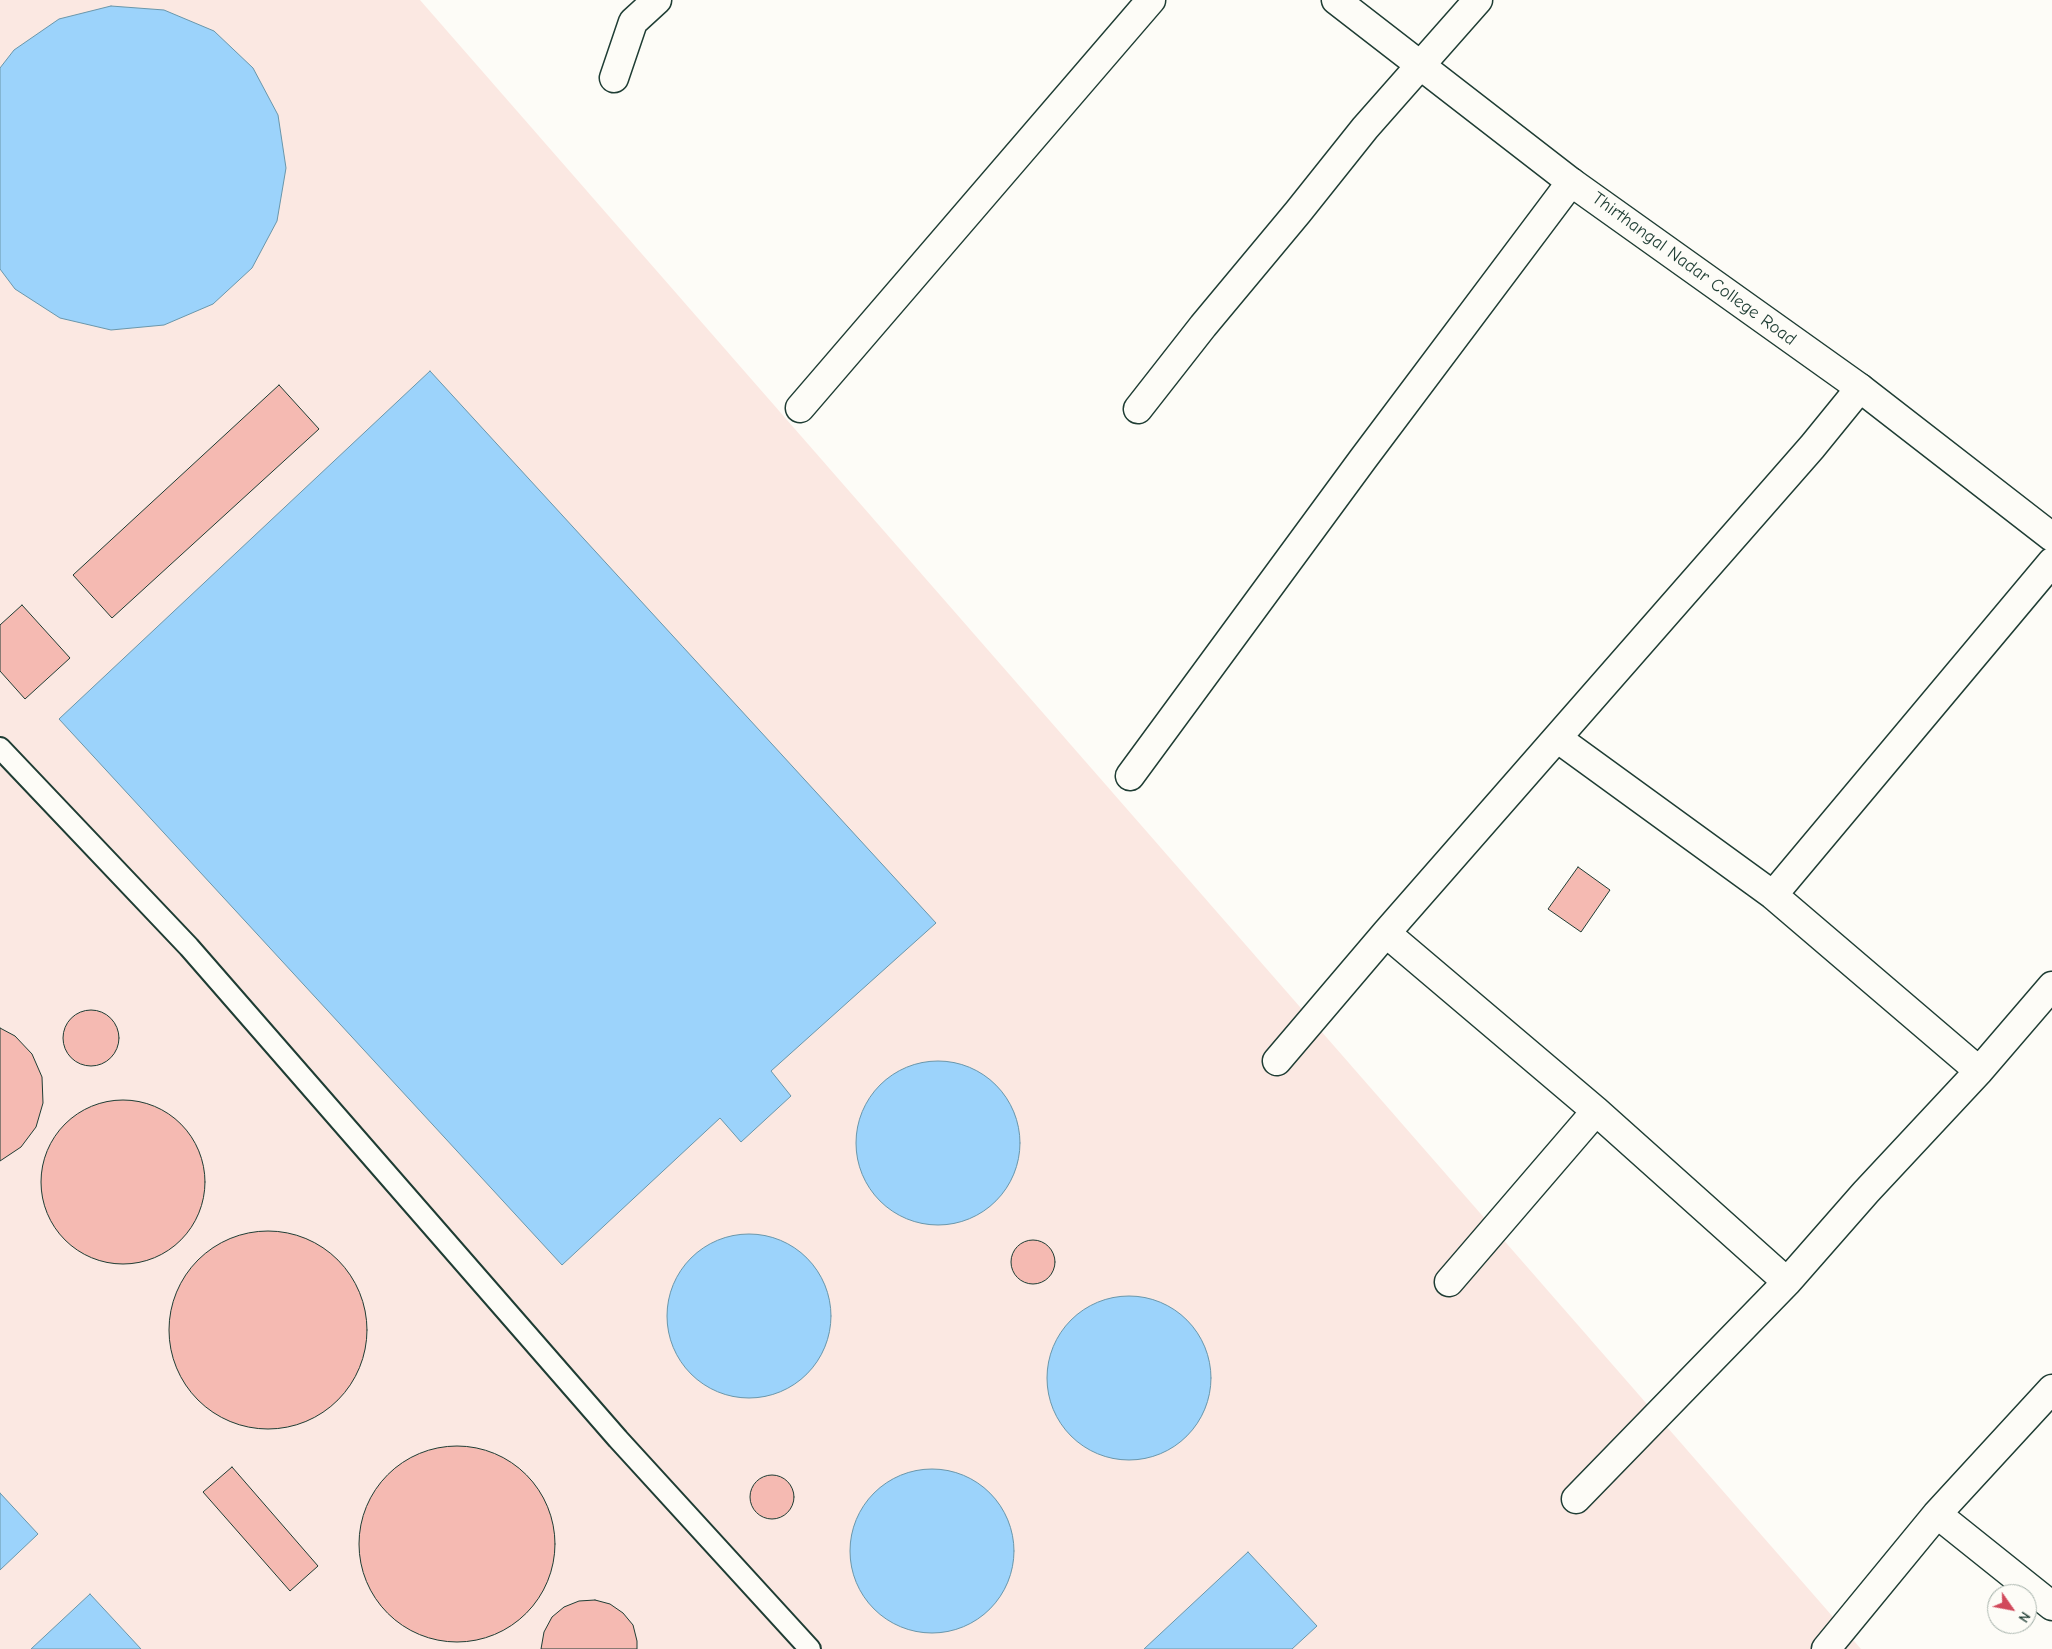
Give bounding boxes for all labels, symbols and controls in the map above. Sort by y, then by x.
street label: Thirthangal Nadar College Road [1588,188,1800,350]
north arrow [1987,1584,2037,1634]
text: N [2015,1608,2034,1625]

